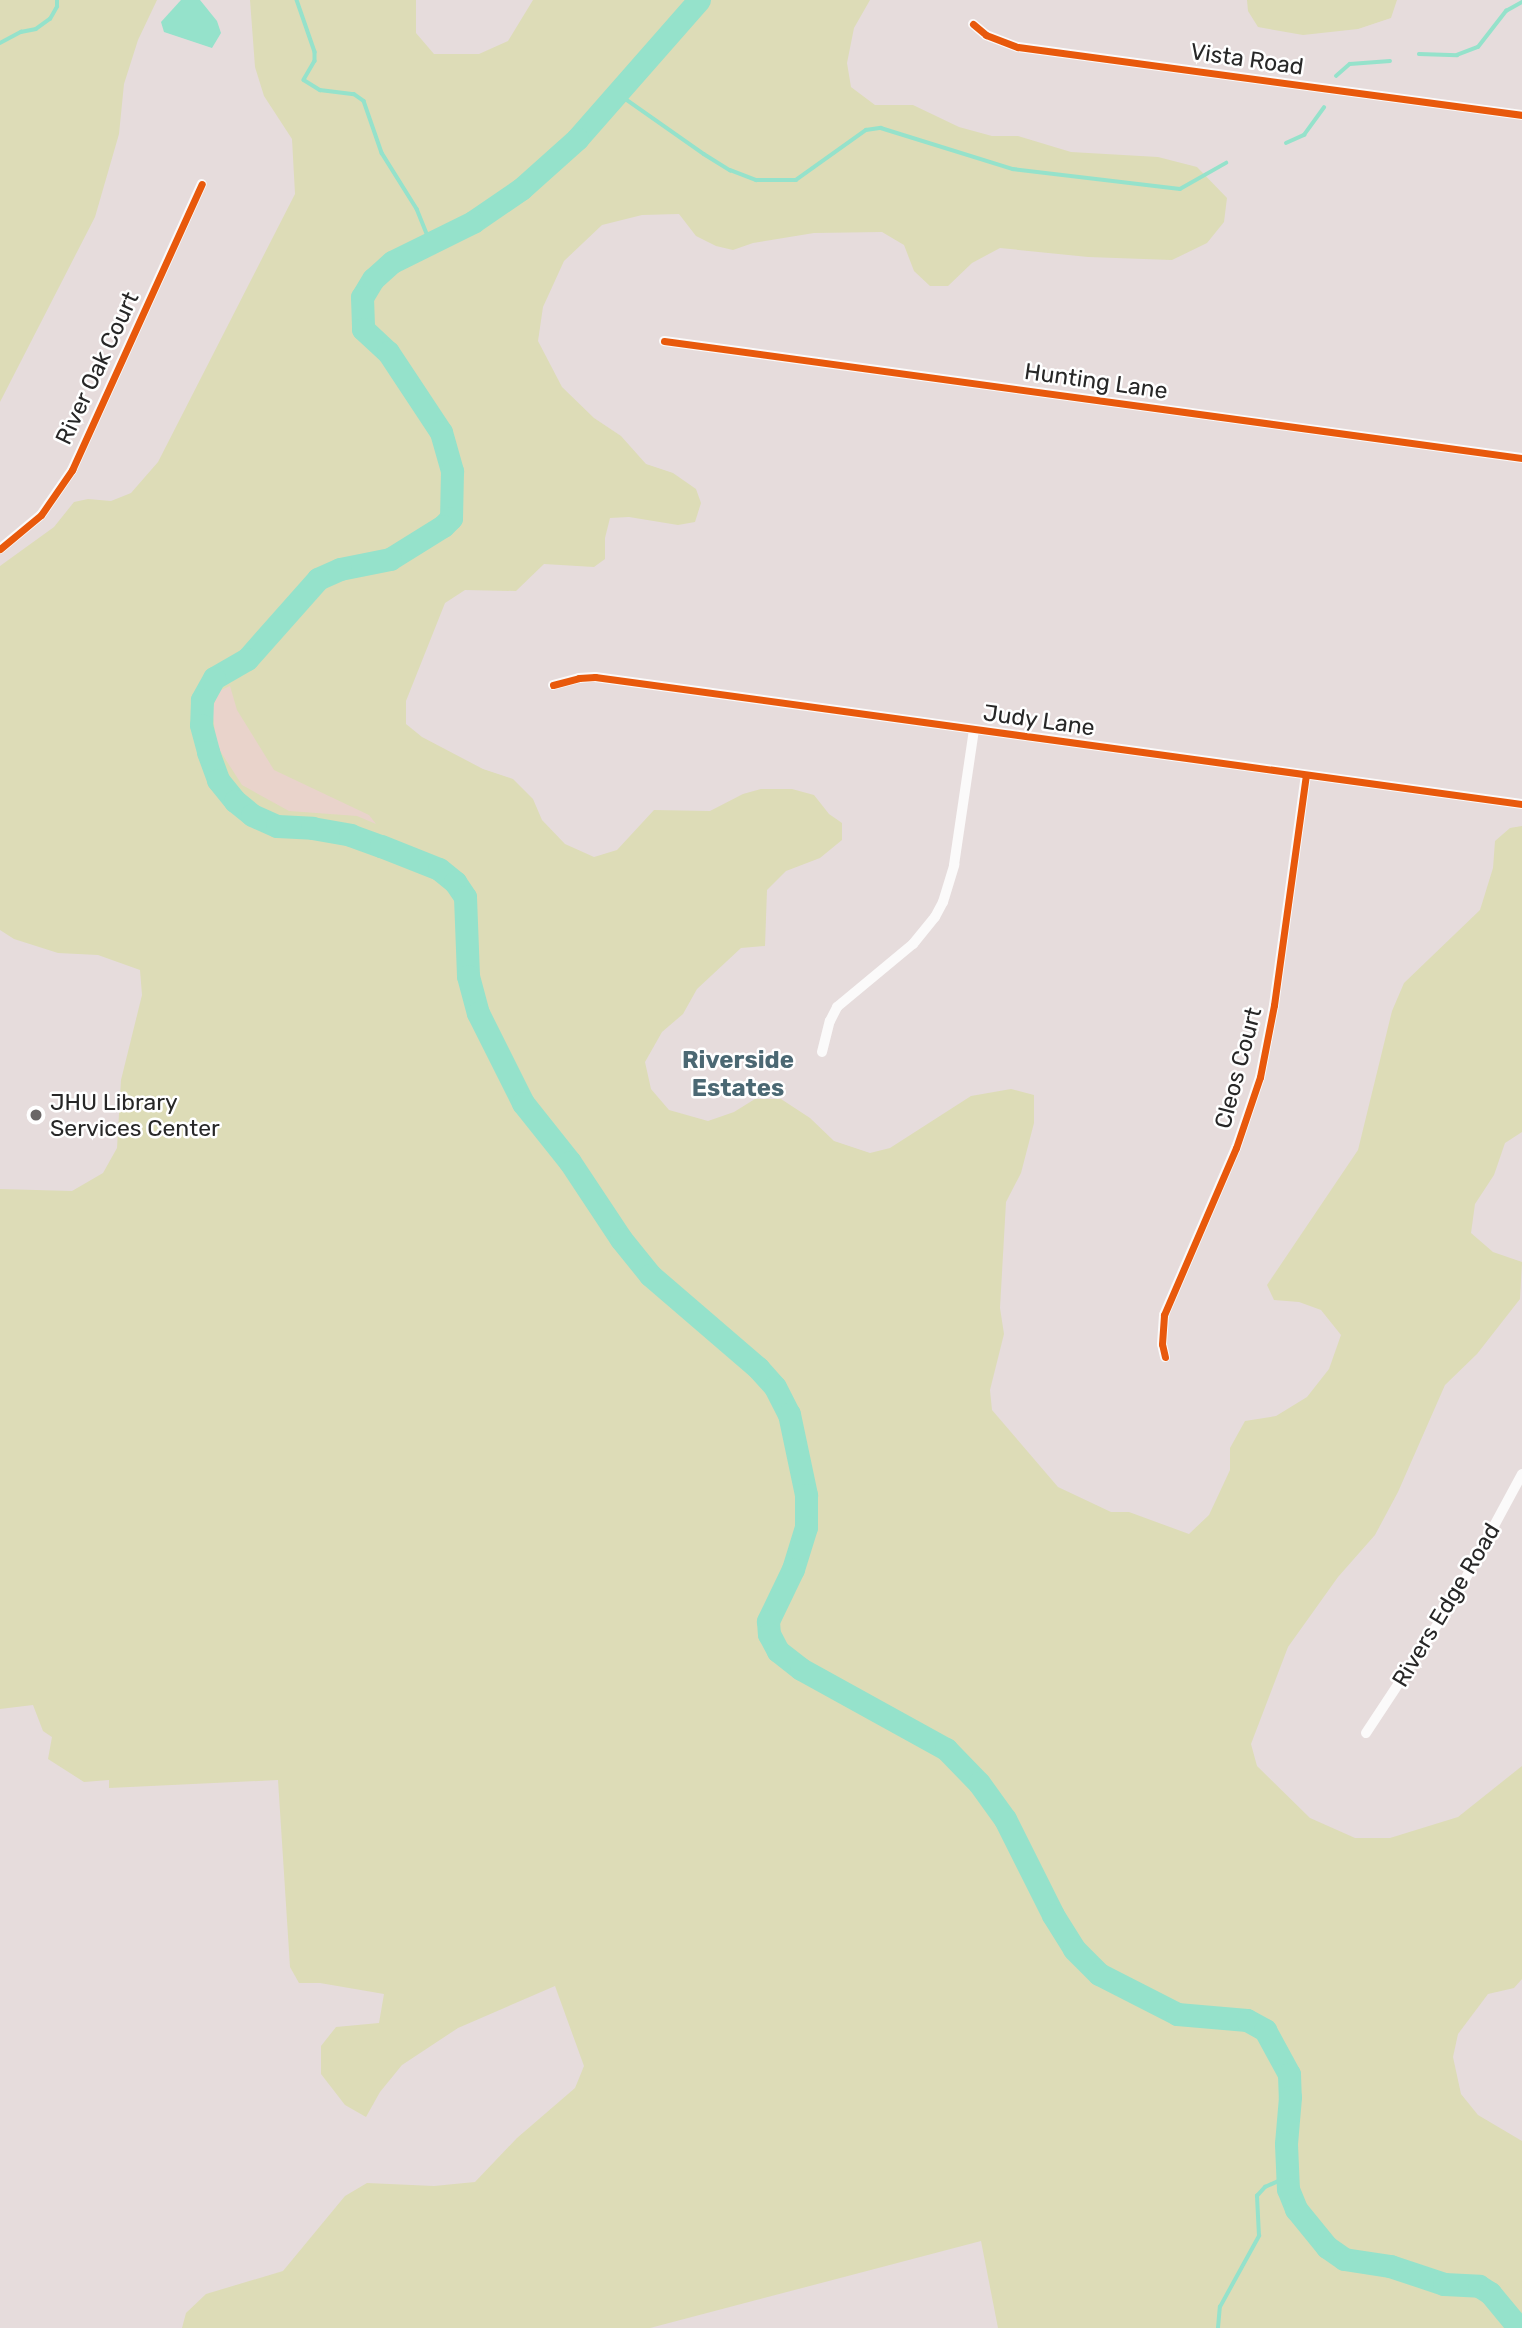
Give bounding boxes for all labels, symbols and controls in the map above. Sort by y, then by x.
street label: Vista Road [1189,37,1305,81]
street label: River Oak Court [49,287,145,449]
street label: Hunting Lane [1023,357,1169,405]
street label: Judy Lane [981,698,1097,742]
street label: Cleos Court [1209,1004,1267,1132]
district label: Riverside Estates [682,1047,794,1103]
place label: JHU Library Services Center [50,1088,220,1142]
marker: JHU Library Services Center [28,1107,44,1123]
street label: Rivers Edge Road [1386,1518,1506,1692]

